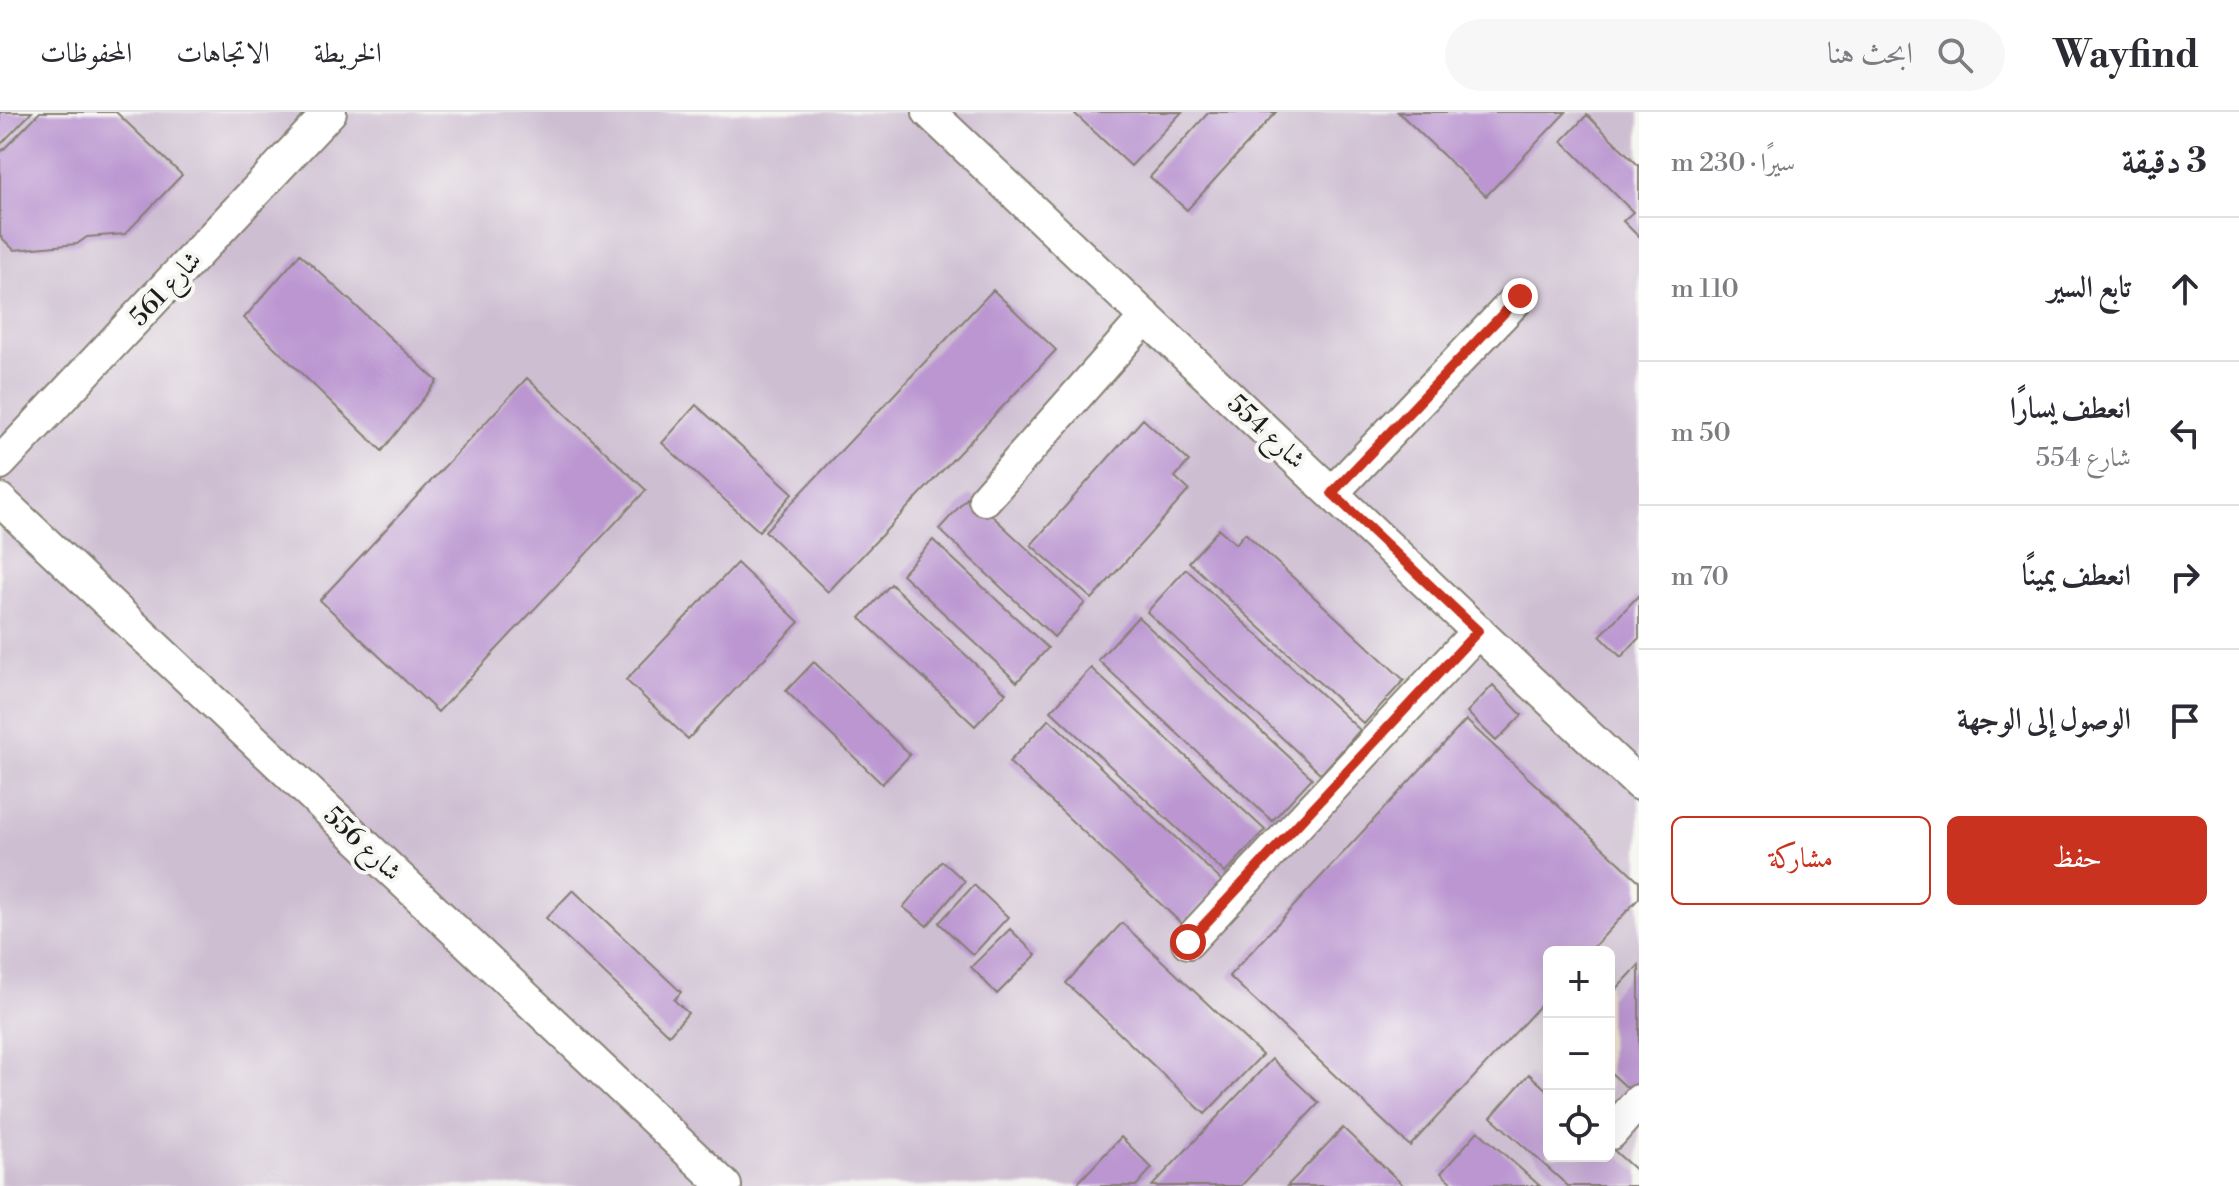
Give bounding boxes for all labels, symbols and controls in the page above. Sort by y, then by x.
search box [1445,19,2005,91]
text: Wayfind [2053,32,2199,79]
icon: search [1933,33,1977,77]
text: ابحث هنا [1827,35,1913,73]
text: المحفوظات [40,36,132,71]
text: الاتجاهات [176,36,270,71]
text: الخريطة [314,36,382,71]
text: 3 دقيقة [2122,141,2207,183]
text: سيرًا · 230 m [1671,147,1795,179]
street label: شارع 561 [123,244,212,336]
icon: ahead [2163,267,2207,311]
text: تابع السير [2048,269,2131,307]
text: 110 m [1671,273,1739,305]
route end [1502,278,1538,314]
street label: شارع 554 [1217,388,1312,480]
text: انعطف يسارًا [2010,390,2131,428]
icon: left [2163,411,2207,455]
text: 50 m [1671,417,1731,449]
text: شارع 554 [2036,442,2131,474]
icon: right [2163,555,2207,599]
text: انعطف يمينًا [2022,557,2131,595]
text: 70 m [1671,561,1729,593]
icon: arrive [2163,699,2207,743]
text: الوصول إلى الوجهة [1957,701,2131,739]
street label: شارع 556 [313,800,408,891]
button: مشاركة [1671,816,1931,905]
button: حفظ [1947,816,2207,905]
route start [1170,924,1206,960]
map controls [1543,946,1615,1162]
button: + [1543,946,1615,1018]
button: − [1543,1018,1615,1090]
button: locate [1543,1090,1615,1162]

